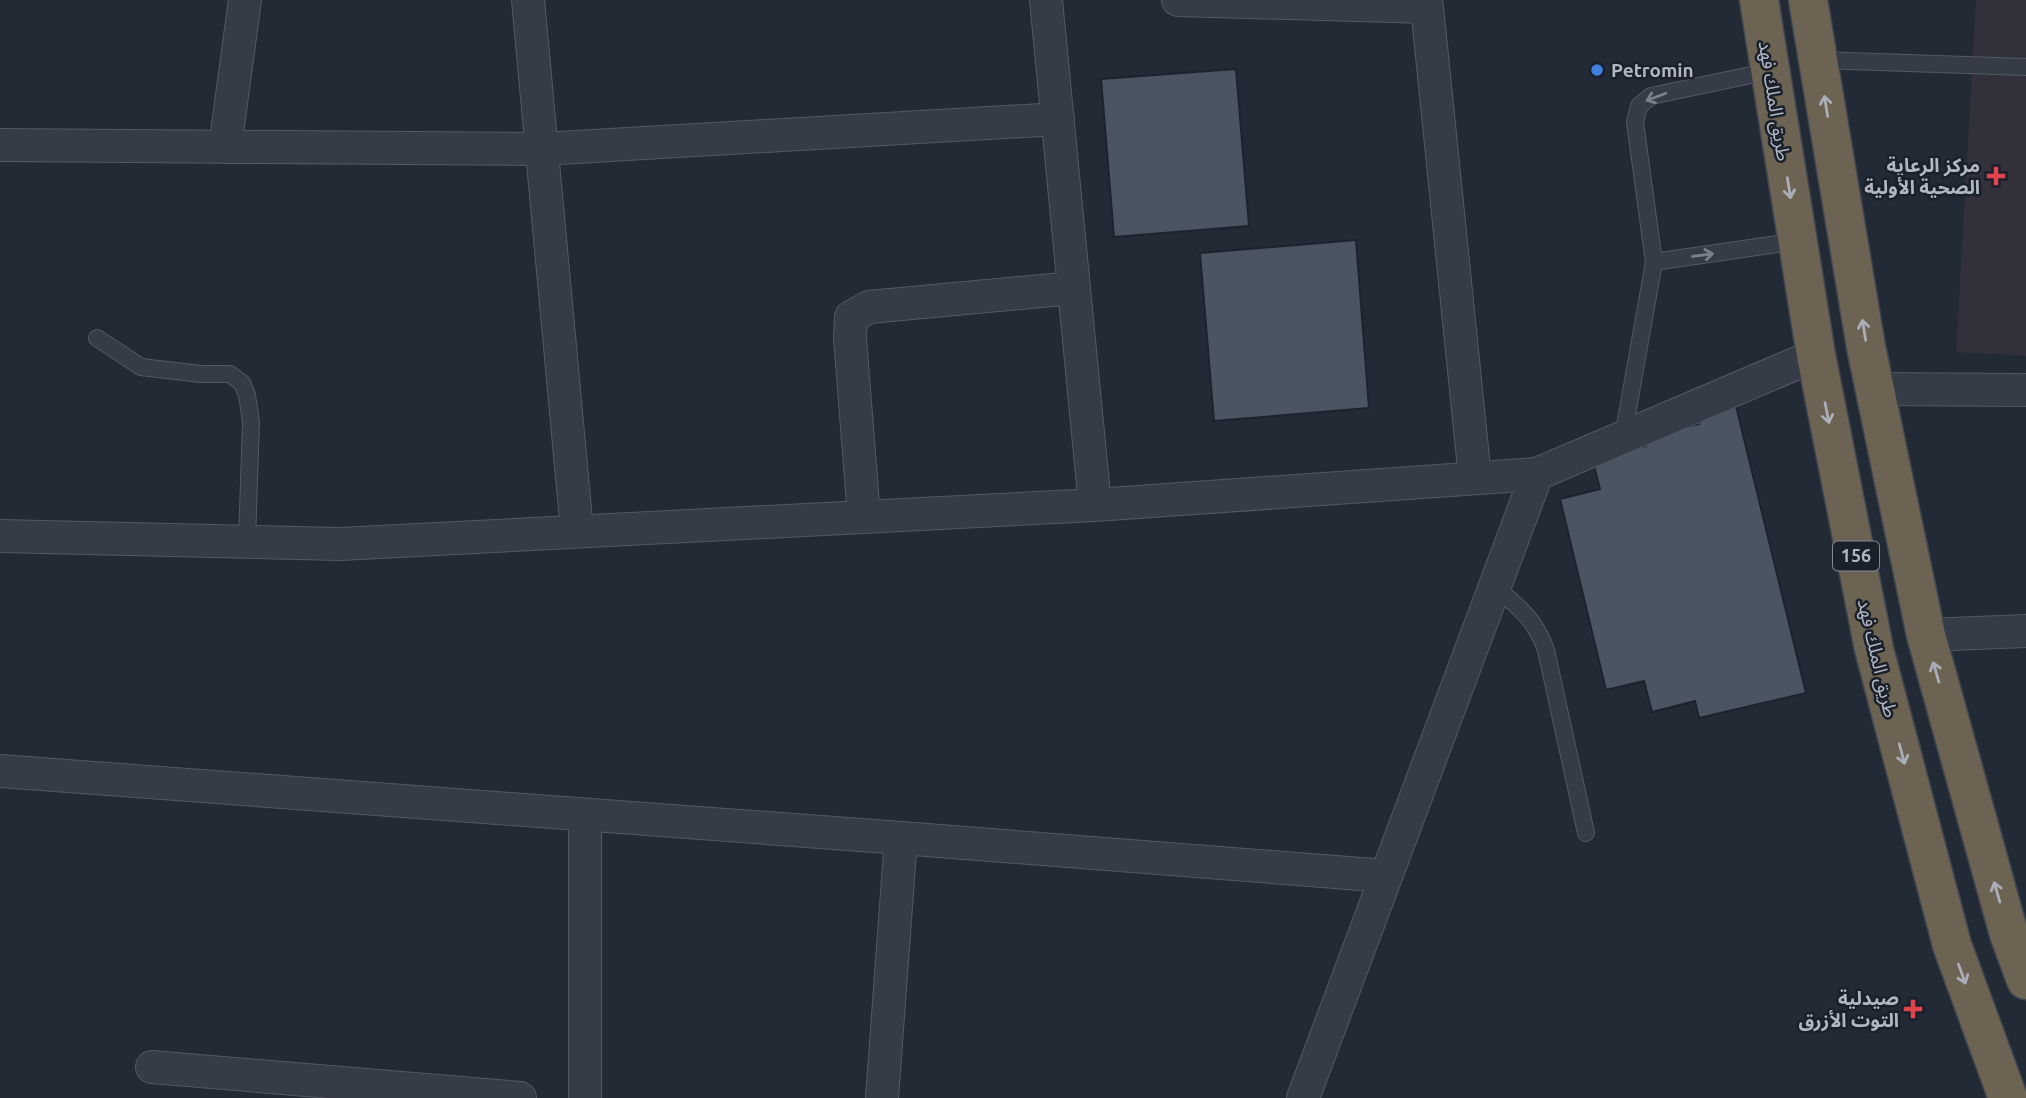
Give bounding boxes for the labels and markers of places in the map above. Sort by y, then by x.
place label: Petromin [1611,59,1694,81]
marker: Petromin [1589,62,1605,78]
place label: مركز الرعاية الصحية الأولية [1864,154,1980,198]
marker: مركز الرعاية الصحية الأولية [1986,166,2006,186]
place label: صيدلية التوت الأزرق [1799,987,1899,1032]
marker: صيدلية التوت الأزرق [1905,1001,1921,1017]

